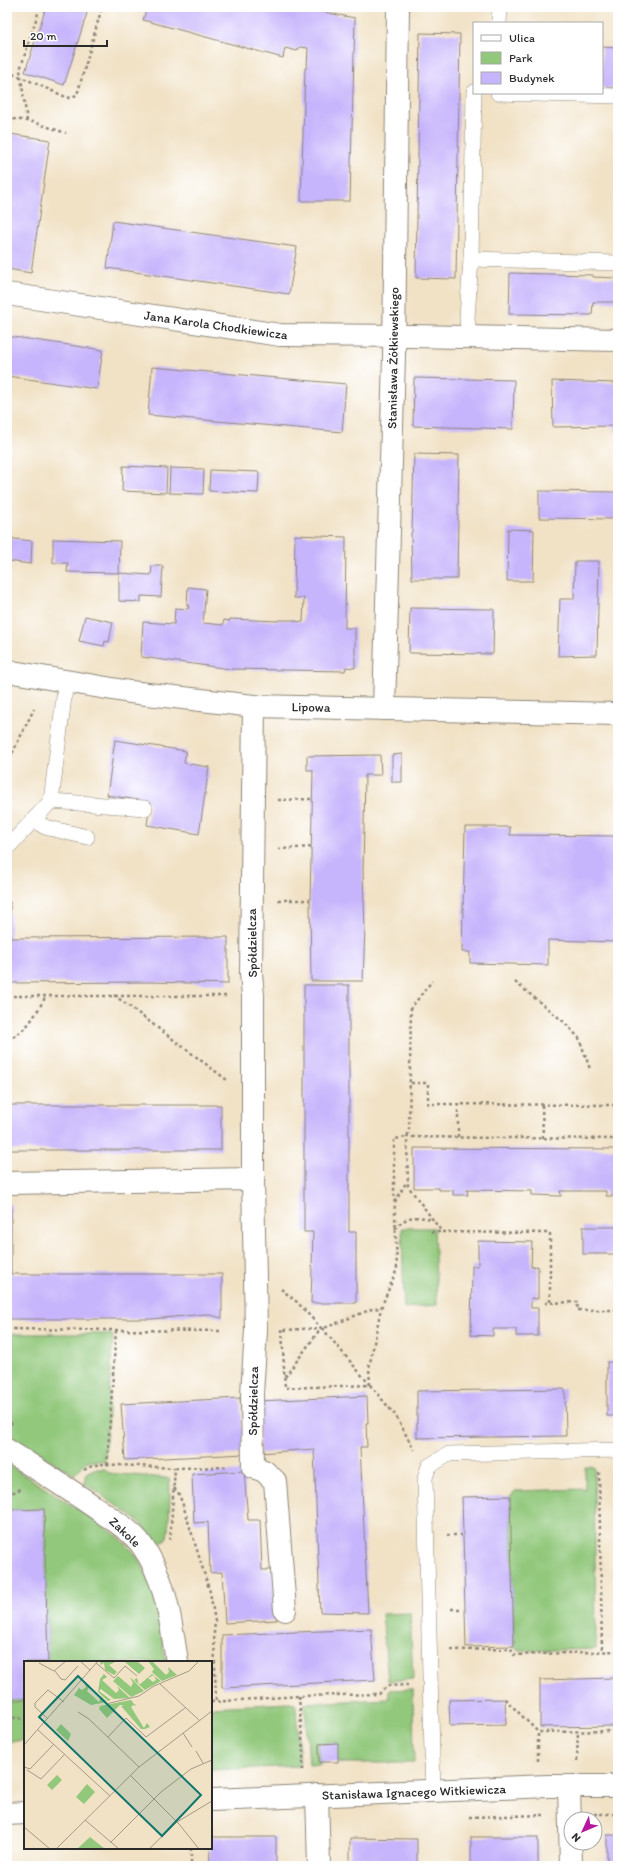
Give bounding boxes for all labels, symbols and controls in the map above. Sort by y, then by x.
scale bar [24,22,107,48]
legend [473,22,603,94]
text: 20 m [30,29,57,43]
text: Ulica [509,31,535,45]
text: Park [509,51,533,65]
text: Budynek [509,71,555,85]
street label: Stanisława Żółkiewskiego [384,286,402,429]
street label: Jana Karola Chodkiewicza [143,307,289,343]
street label: Lipowa [291,699,331,715]
street label: Spółdzielcza [244,908,260,978]
street label: Spółdzielcza [245,1366,261,1436]
street label: Zakole [106,1514,144,1550]
inset map [24,1661,212,1849]
street label: Stanisława Ignacego Witkiewicza [322,1781,507,1803]
north arrow [563,1811,603,1851]
text: N [569,1830,583,1845]

